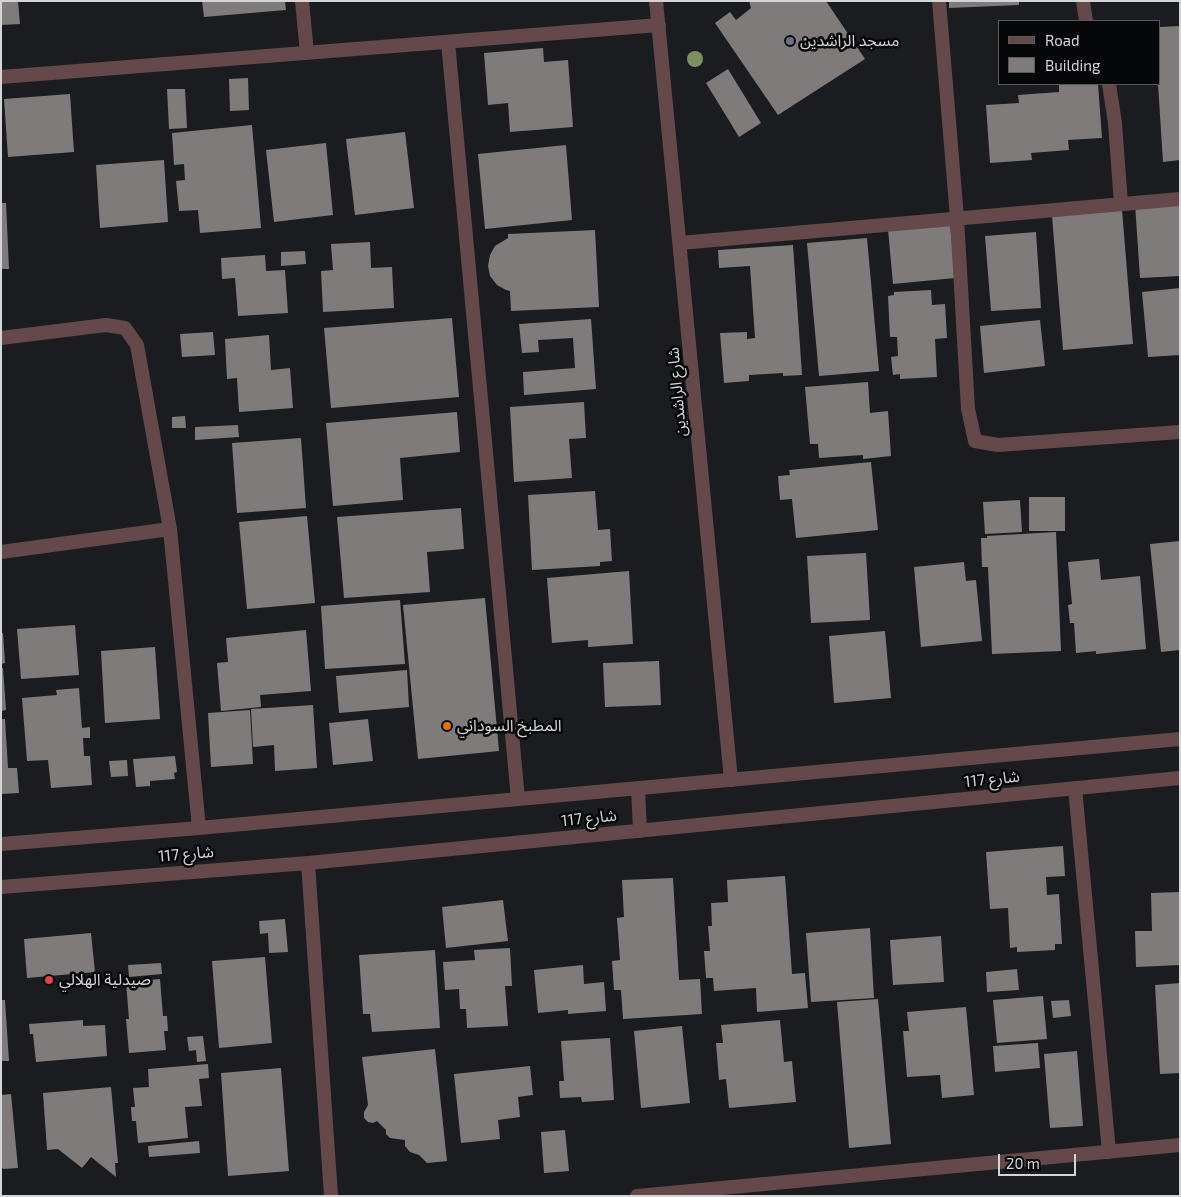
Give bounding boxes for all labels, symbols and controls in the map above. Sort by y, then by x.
legend [998,20,1161,85]
place label: مسجد الراشدين [800,31,900,51]
text: Road [1045,31,1080,49]
marker: مسجد الراشدين [784,35,796,47]
text: Building [1045,56,1100,74]
street label: شارع الراشدين [664,346,690,438]
place label: المطبخ السوداني [457,716,562,736]
marker: المطبخ السوداني [441,720,453,732]
street label: شارع 117 [963,767,1021,791]
street label: شارع 117 [560,806,618,830]
street label: شارع 117 [157,842,215,866]
place label: صيدلية الهلالي [59,970,151,990]
marker: صيدلية الهلالي [43,974,55,986]
scale bar [1001,1144,1078,1176]
text: 20 m [1006,1154,1040,1172]

